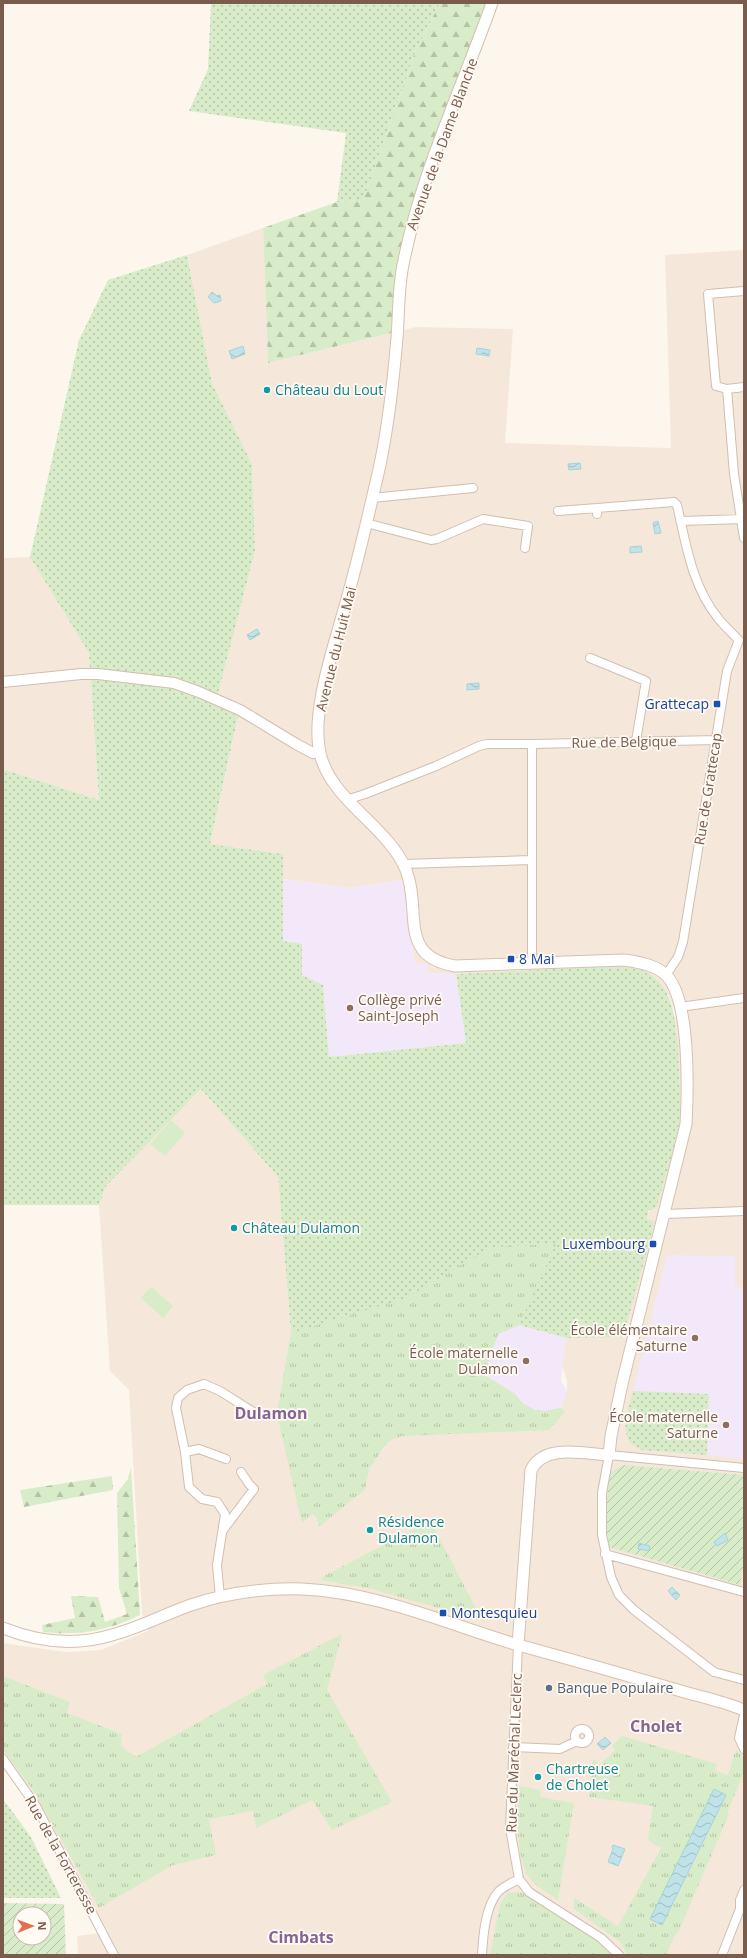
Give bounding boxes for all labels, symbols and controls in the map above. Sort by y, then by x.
street label: Avenue de la Dame Blanche [401,55,482,233]
place label: Château du Lout [275,380,383,399]
marker: Château du Lout [262,385,272,395]
street label: Avenue du Huit Mai [311,584,360,713]
place label: Grattecap [644,694,709,713]
marker: Grattecap [712,699,722,709]
street label: Rue de Belgique [571,731,677,752]
street label: Rue de Grattecap [689,731,726,846]
place label: 8 Mai [519,949,555,968]
marker: 8 Mai [506,954,516,964]
place label: Collège privé Saint-Joseph [358,990,442,1025]
marker: Collège privé Saint-Joseph [345,1003,355,1013]
place label: Château Dulamon [242,1218,360,1237]
marker: Château Dulamon [229,1223,239,1233]
place label: Luxembourg [562,1234,645,1253]
marker: Luxembourg [648,1239,658,1249]
place label: École élémentaire Saturne [571,1320,687,1355]
marker: École élémentaire Saturne [690,1333,700,1343]
place label: École maternelle Dulamon [409,1343,518,1378]
marker: École maternelle Dulamon [521,1356,531,1366]
district label: Dulamon [234,1402,308,1424]
place label: École maternelle Saturne [609,1407,718,1442]
marker: École maternelle Saturne [721,1420,731,1430]
place label: Résidence Dulamon [378,1512,444,1547]
marker: Résidence Dulamon [365,1525,375,1535]
place label: Montesquieu [451,1603,537,1622]
marker: Montesquieu [438,1608,448,1618]
street label: Rue du Maréchal Leclerc [501,1673,526,1833]
place label: Banque Populaire [557,1678,674,1697]
marker: Banque Populaire [544,1683,554,1693]
district label: Cholet [630,1715,682,1737]
place label: Chartreuse de Cholet [546,1759,619,1794]
marker: Chartreuse de Cholet [533,1772,543,1782]
street label: Rue de la Forteresse [21,1792,102,1918]
north arrow [12,1906,52,1946]
text: N [35,1921,50,1930]
district label: Cimbats [268,1926,334,1948]

